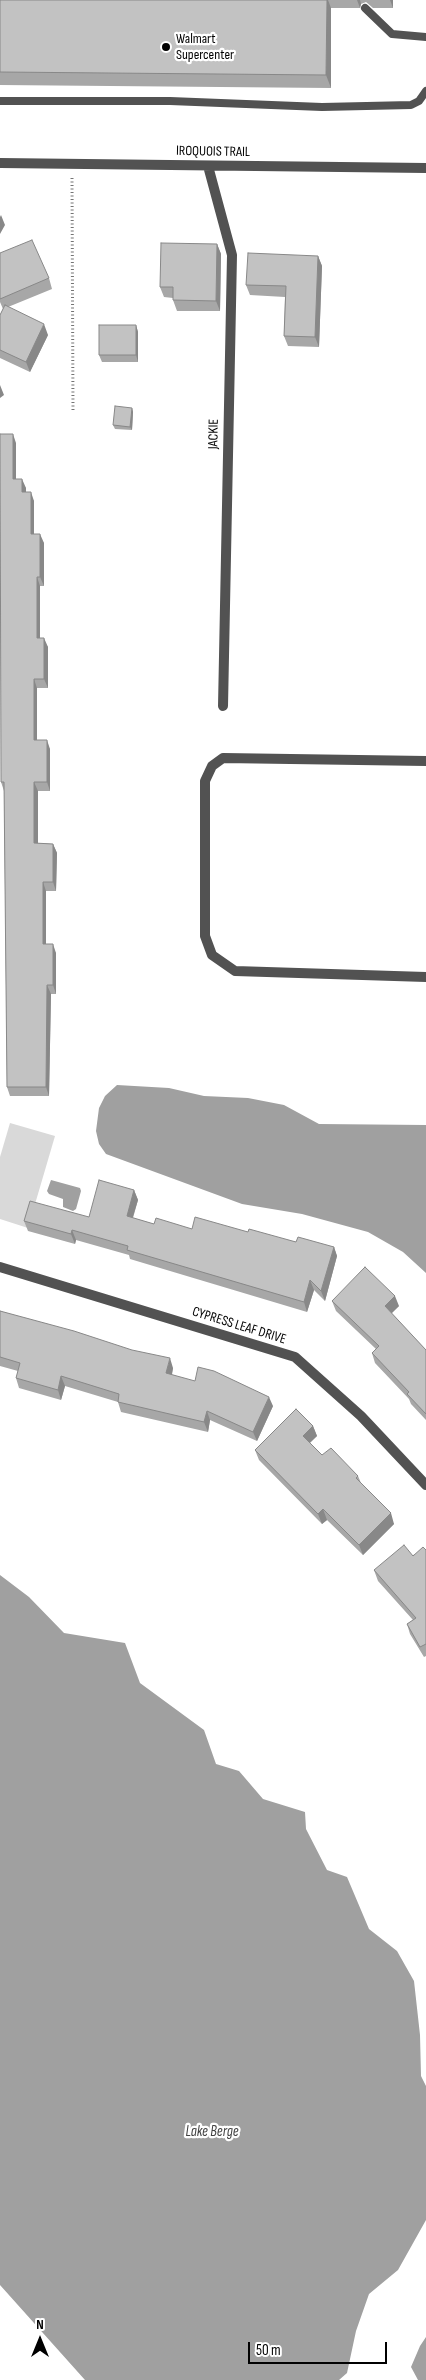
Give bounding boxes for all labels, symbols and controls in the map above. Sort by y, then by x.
place label: Walmart Supercenter [176,31,234,64]
marker: Walmart Supercenter [160,41,172,53]
street label: IROQUOIS TRAIL [176,143,250,161]
street label: JACKIE [205,419,223,449]
street label: CYPRESS LEAF DRIVE [190,1304,288,1348]
water label: Lake Berge [185,2123,239,2141]
north arrow [15,2315,65,2365]
text: N [36,2316,44,2333]
scale bar [251,2332,390,2364]
text: 50 m [256,2341,281,2360]

